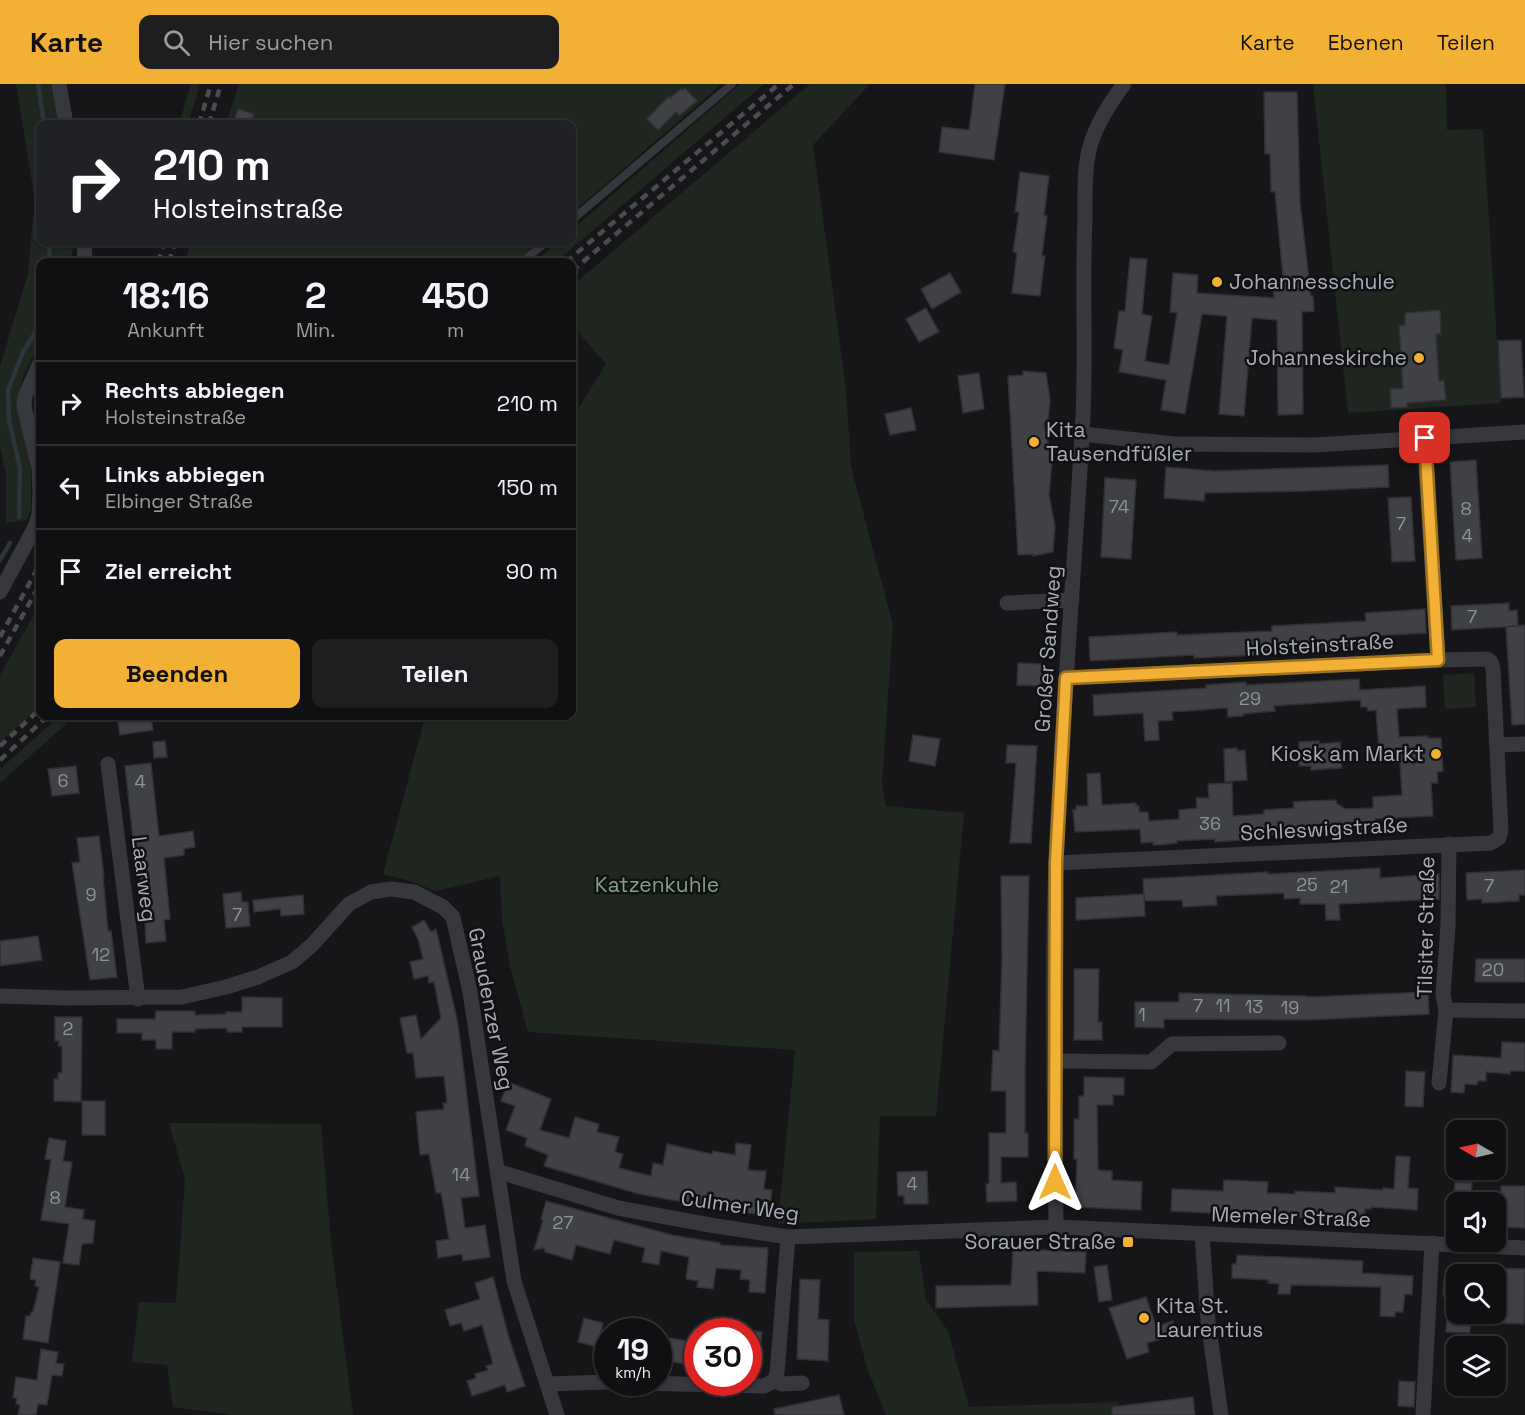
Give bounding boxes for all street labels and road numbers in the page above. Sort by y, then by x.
street label: Großer Sandweg [1028,565,1067,733]
street label: Holsteinstraße [1245,627,1395,662]
street label: Schleswigstraße [1239,811,1409,846]
street label: Laarweg [126,835,163,923]
street label: Tilsiter Straße [1411,856,1440,998]
street label: Graudenzer Weg [462,925,520,1092]
street label: Culmer Weg [679,1184,801,1227]
street label: Memeler Straße [1211,1200,1371,1233]

